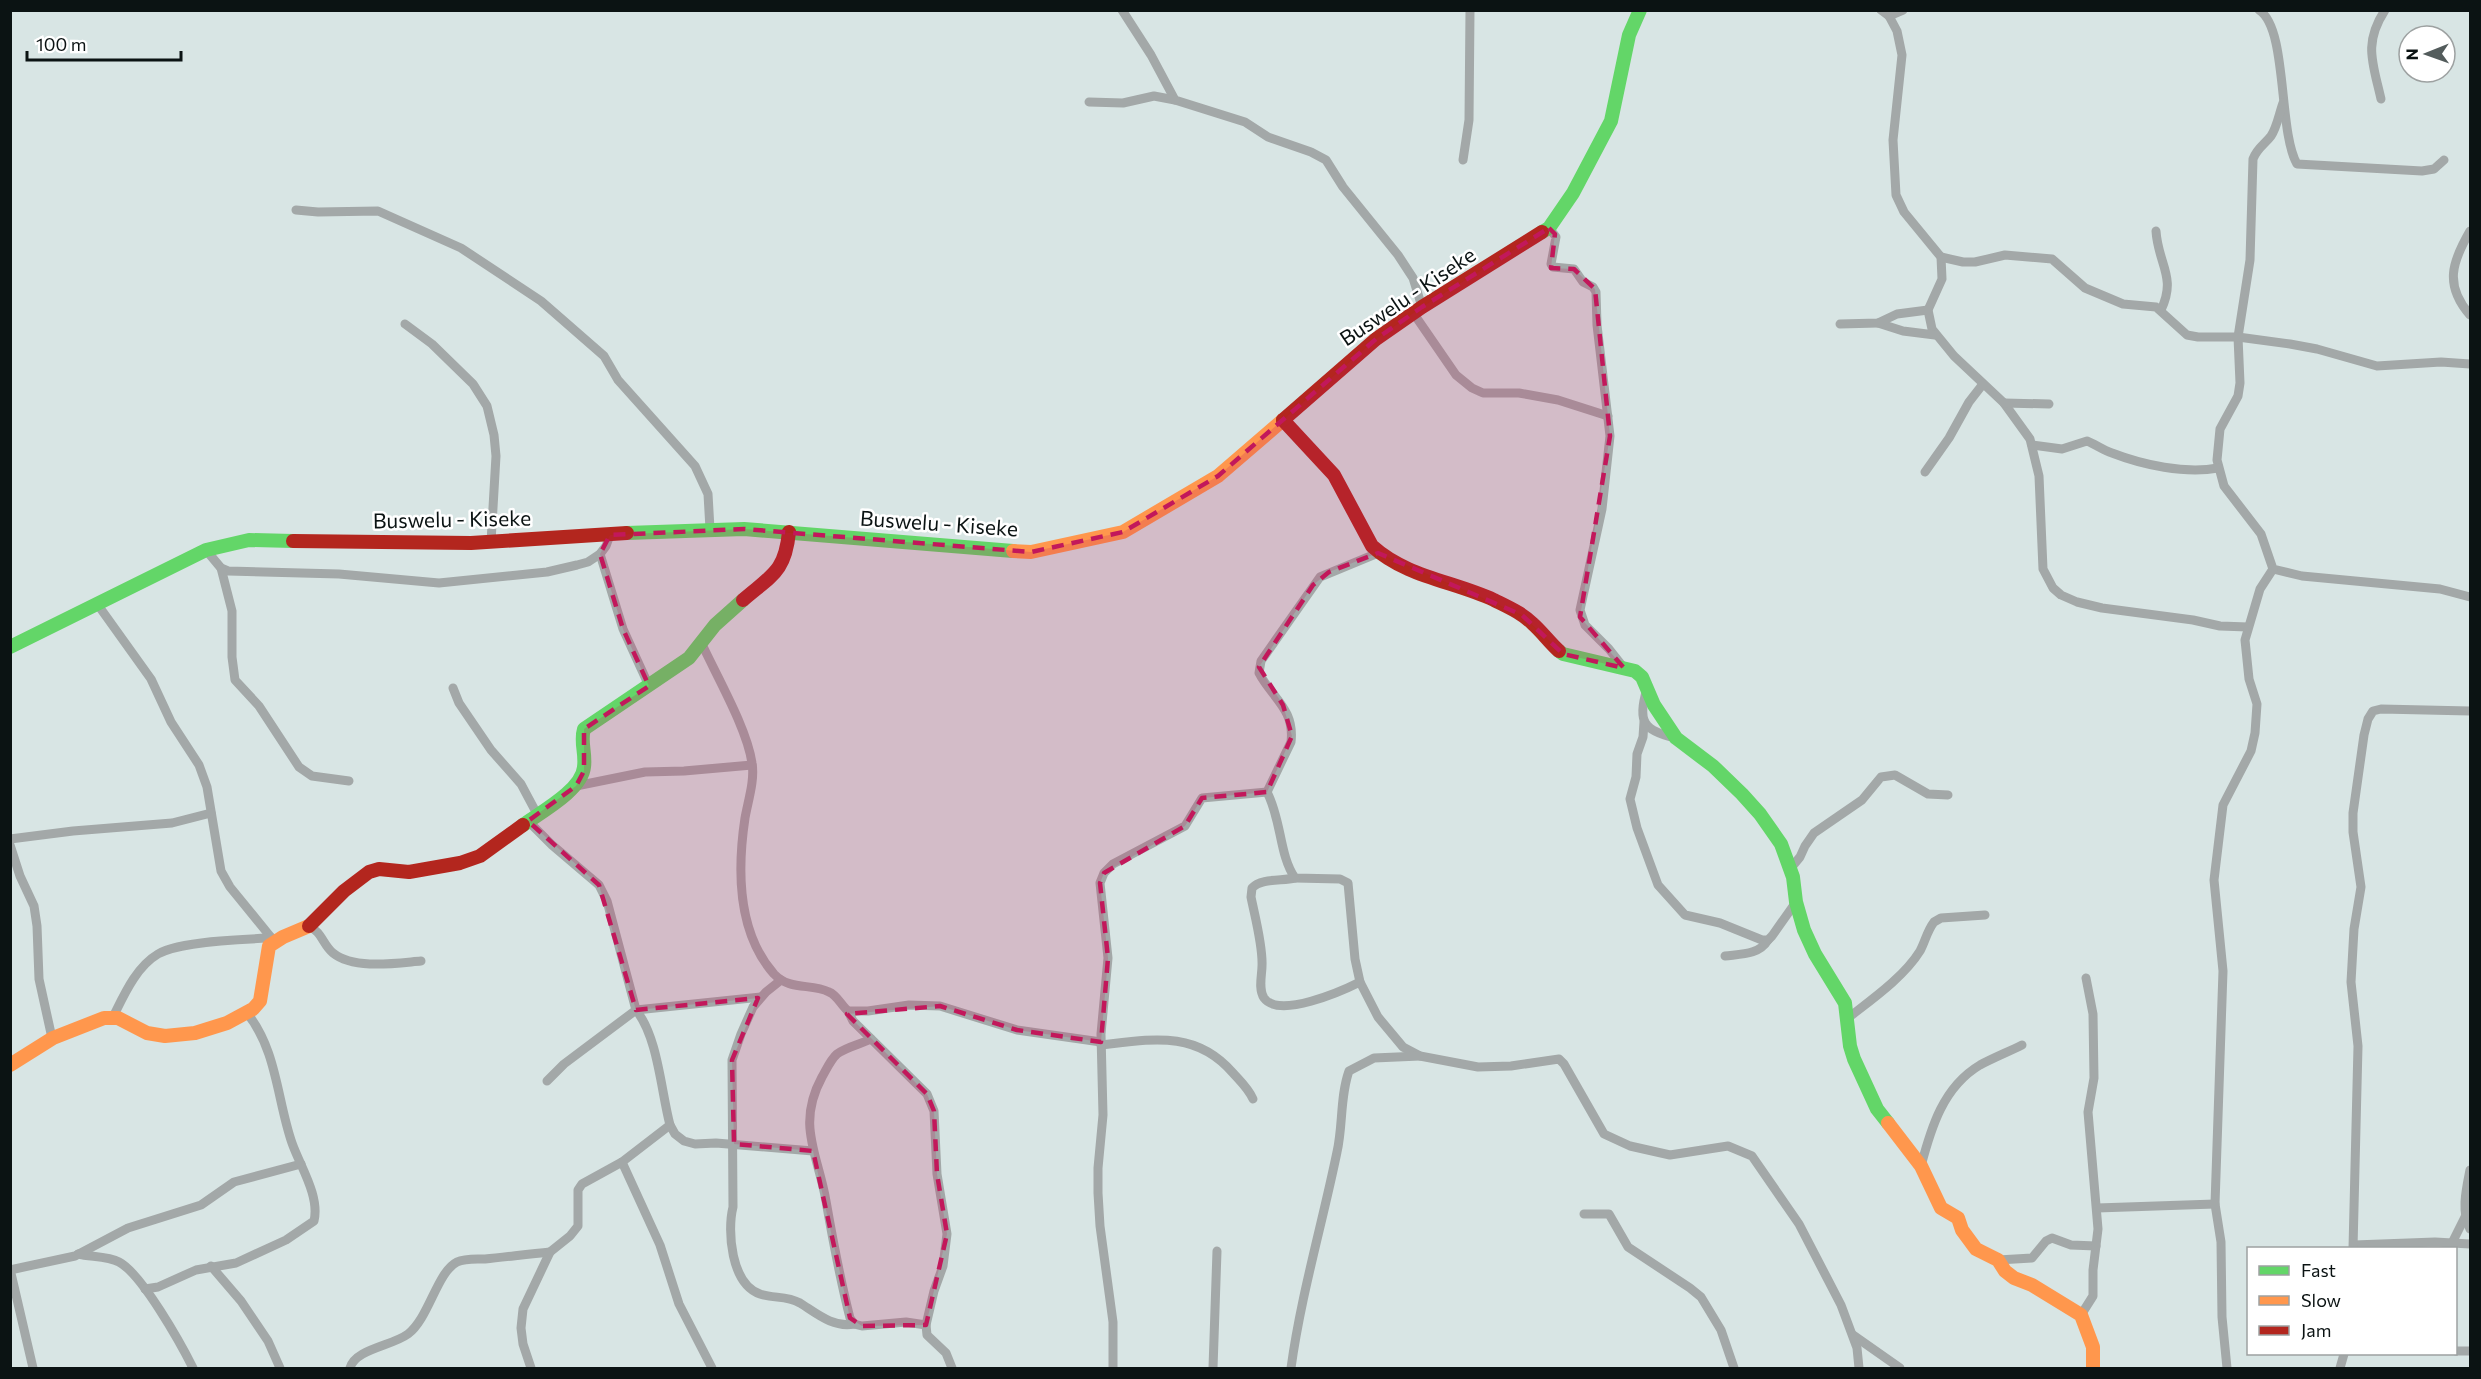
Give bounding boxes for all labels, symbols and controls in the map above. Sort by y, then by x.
scale bar [27,24,182,62]
north arrow [2397,24,2457,84]
text: 100 m [36,33,86,55]
text: N [2402,48,2421,60]
street label: Buswelu - Kiseke [1335,241,1480,350]
street label: Buswelu - Kiseke [373,505,531,532]
street label: Buswelu - Kiseke [859,505,1019,540]
legend [2247,1247,2457,1355]
text: Fast [2301,1259,2336,1281]
text: Slow [2301,1289,2341,1311]
text: Jam [2301,1319,2331,1341]

